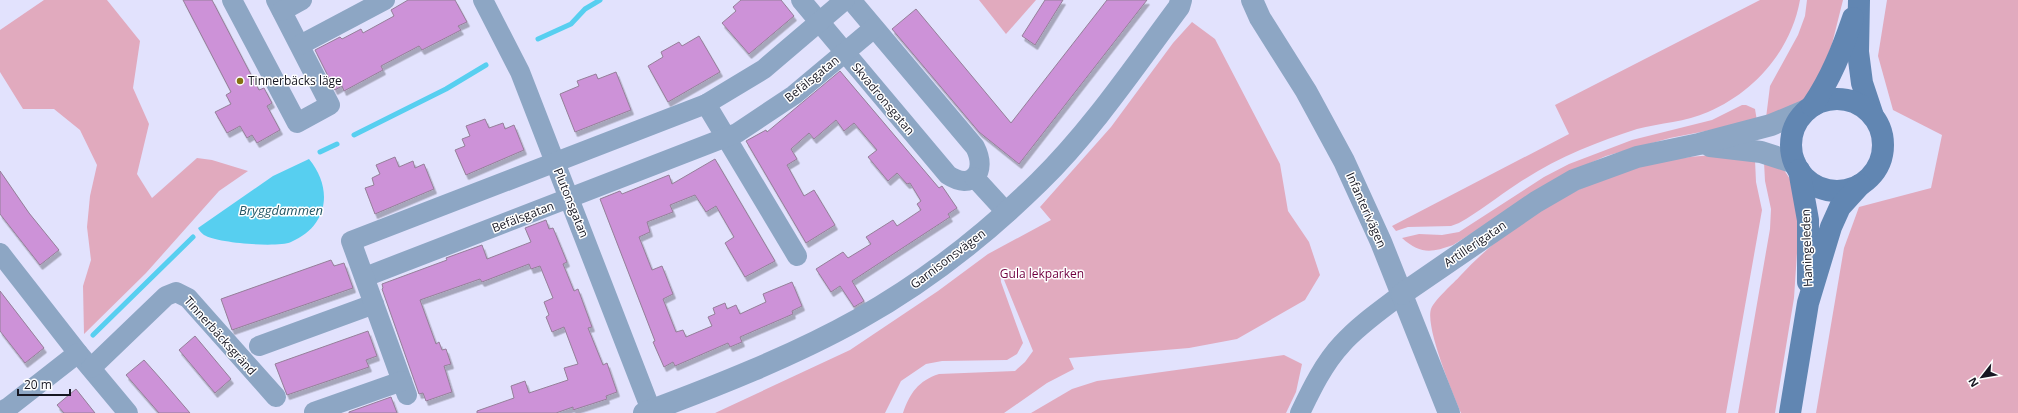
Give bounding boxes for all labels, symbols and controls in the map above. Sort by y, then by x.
street label: Befälsgatan [781,51,842,106]
street label: Skvadronsgatan [848,59,919,138]
place label: Tinnerbäcks läge [248,72,342,89]
marker: Tinnerbäcks läge [235,76,245,86]
street label: Plutonsgatan [550,165,593,240]
street label: Infanterivägen [1342,169,1391,250]
street label: Befälsgatan [489,197,556,236]
water label: Bryggdammen [239,201,323,219]
street label: Haningeleden [1797,209,1816,287]
street label: Artillerigatan [1440,216,1509,271]
street label: Garnisonsvägen [907,225,989,292]
park label: Gula lekparken [1000,265,1084,282]
street label: Tinnerbäcksgränd [180,293,260,379]
north arrow [1962,357,2002,397]
scale bar [18,371,70,397]
text: N [1964,375,1982,390]
text: 20 m [24,376,52,393]

